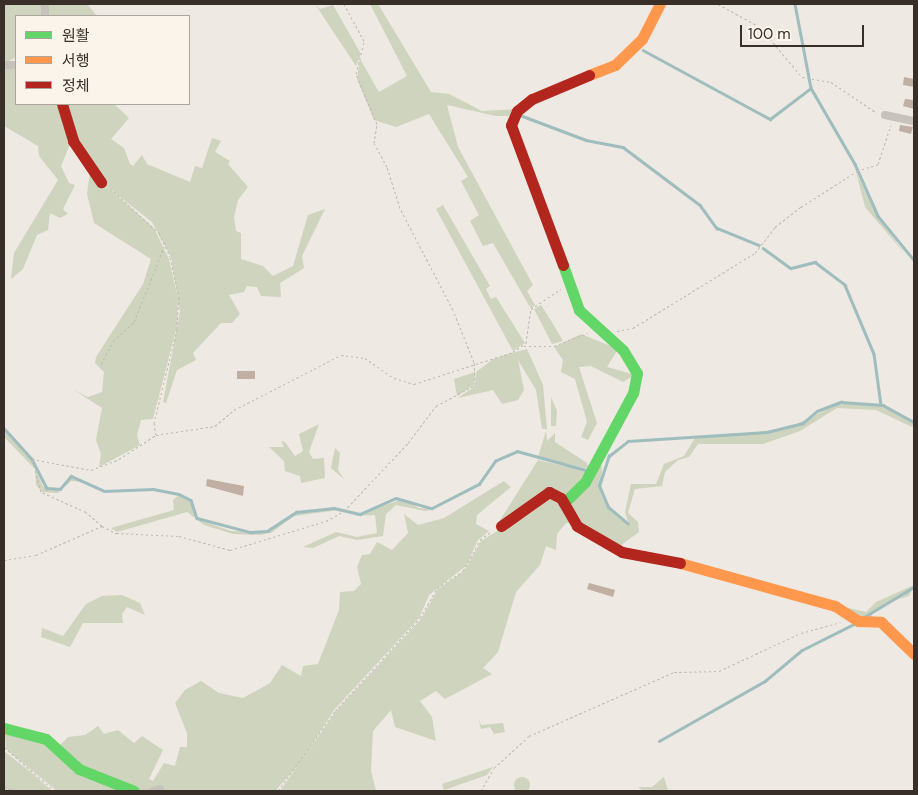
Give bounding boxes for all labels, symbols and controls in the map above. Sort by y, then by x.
legend [15,15,190,105]
scale bar [743,15,867,47]
text: 100 m [748,24,791,44]
text: 원활 [62,26,90,46]
text: 서행 [62,51,90,71]
text: 정체 [62,76,90,96]

